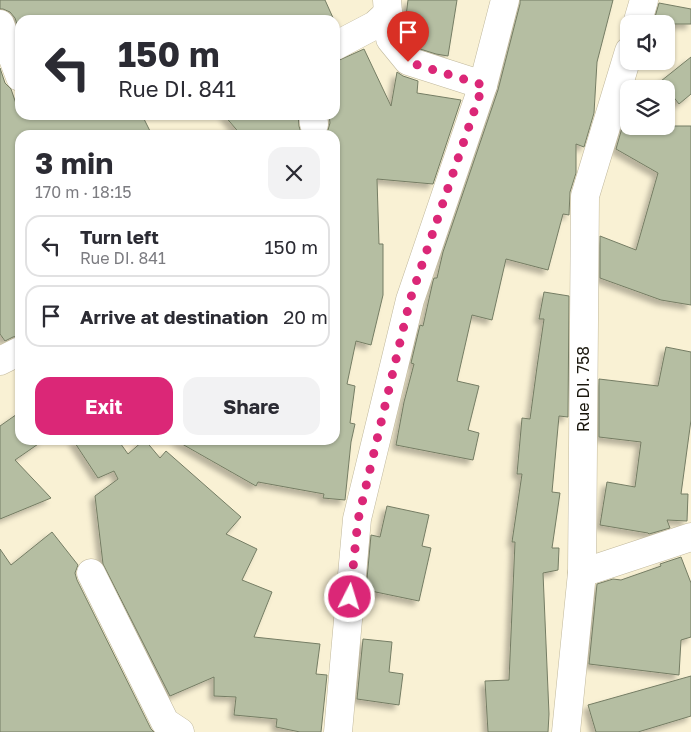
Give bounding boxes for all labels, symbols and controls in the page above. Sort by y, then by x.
pin [387,11,429,62]
map controls [620,15,675,135]
button: sound [620,15,675,70]
icon: arrive [394,18,422,46]
text: 150 m [118,33,220,75]
icon: left [35,35,100,100]
text: Rue DI. 841 [118,75,236,102]
button: layers [620,80,675,135]
text: 3 min [35,145,113,181]
button: close [268,147,320,199]
text: 170 m · 18:15 [35,182,131,202]
text: Turn left [80,225,159,248]
icon: left [37,232,65,260]
text: 150 m [264,235,318,258]
text: Rue DI. 841 [80,248,166,268]
icon: arrive [37,302,65,330]
text: Arrive at destination [80,305,268,328]
text: 20 m [283,305,328,328]
street label: Rue DI. 758 [573,346,593,432]
button: Exit [35,377,173,435]
button: Share [183,377,320,435]
position arrow [323,570,375,622]

